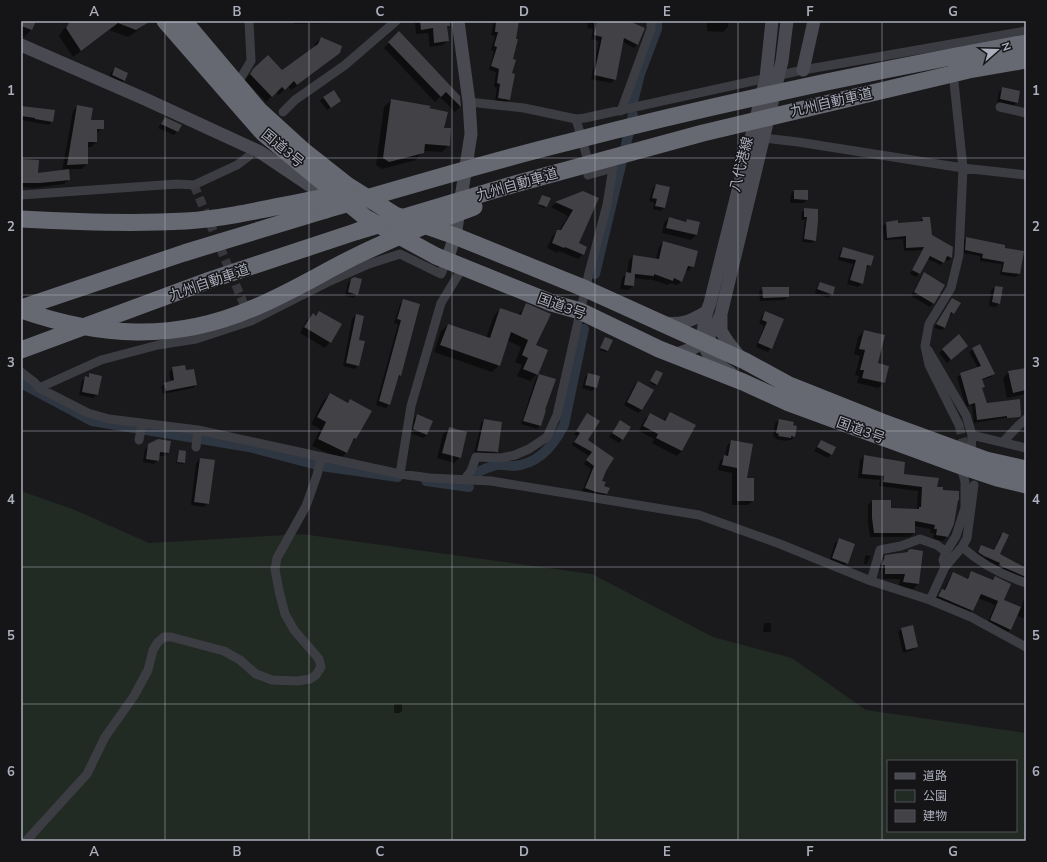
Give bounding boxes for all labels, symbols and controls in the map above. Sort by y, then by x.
text: A [89,3,99,21]
text: B [233,3,242,21]
text: C [376,3,385,21]
text: D [519,3,529,21]
text: E [663,3,671,21]
text: F [806,3,814,21]
text: G [948,3,958,21]
north arrow [977,30,1017,70]
text: N [997,40,1014,53]
text: 1 [7,82,15,100]
text: 1 [1032,82,1040,100]
street label: 九州自動車道 [788,84,874,121]
street label: 国道3号 [257,125,308,172]
street label: 八代港線 [725,135,757,194]
street label: 九州自動車道 [474,164,560,205]
text: 2 [7,218,15,236]
text: 2 [1032,218,1040,236]
street label: 九州自動車道 [166,260,252,305]
street label: 国道3号 [535,289,589,324]
text: 3 [7,354,15,372]
text: 3 [1032,354,1040,372]
street label: 国道3号 [834,413,888,448]
text: 4 [7,491,15,509]
text: 4 [1032,491,1040,509]
text: 5 [7,627,15,645]
text: 5 [1032,627,1040,645]
legend [887,760,1017,832]
text: 6 [7,763,15,781]
text: 6 [1032,763,1040,781]
text: 道路 [923,768,947,784]
text: 公園 [923,788,947,804]
text: 建物 [923,808,947,824]
text: A [89,843,99,861]
text: B [233,843,242,861]
text: C [376,843,385,861]
text: D [519,843,529,861]
text: E [663,843,671,861]
text: F [806,843,814,861]
text: G [948,843,958,861]

